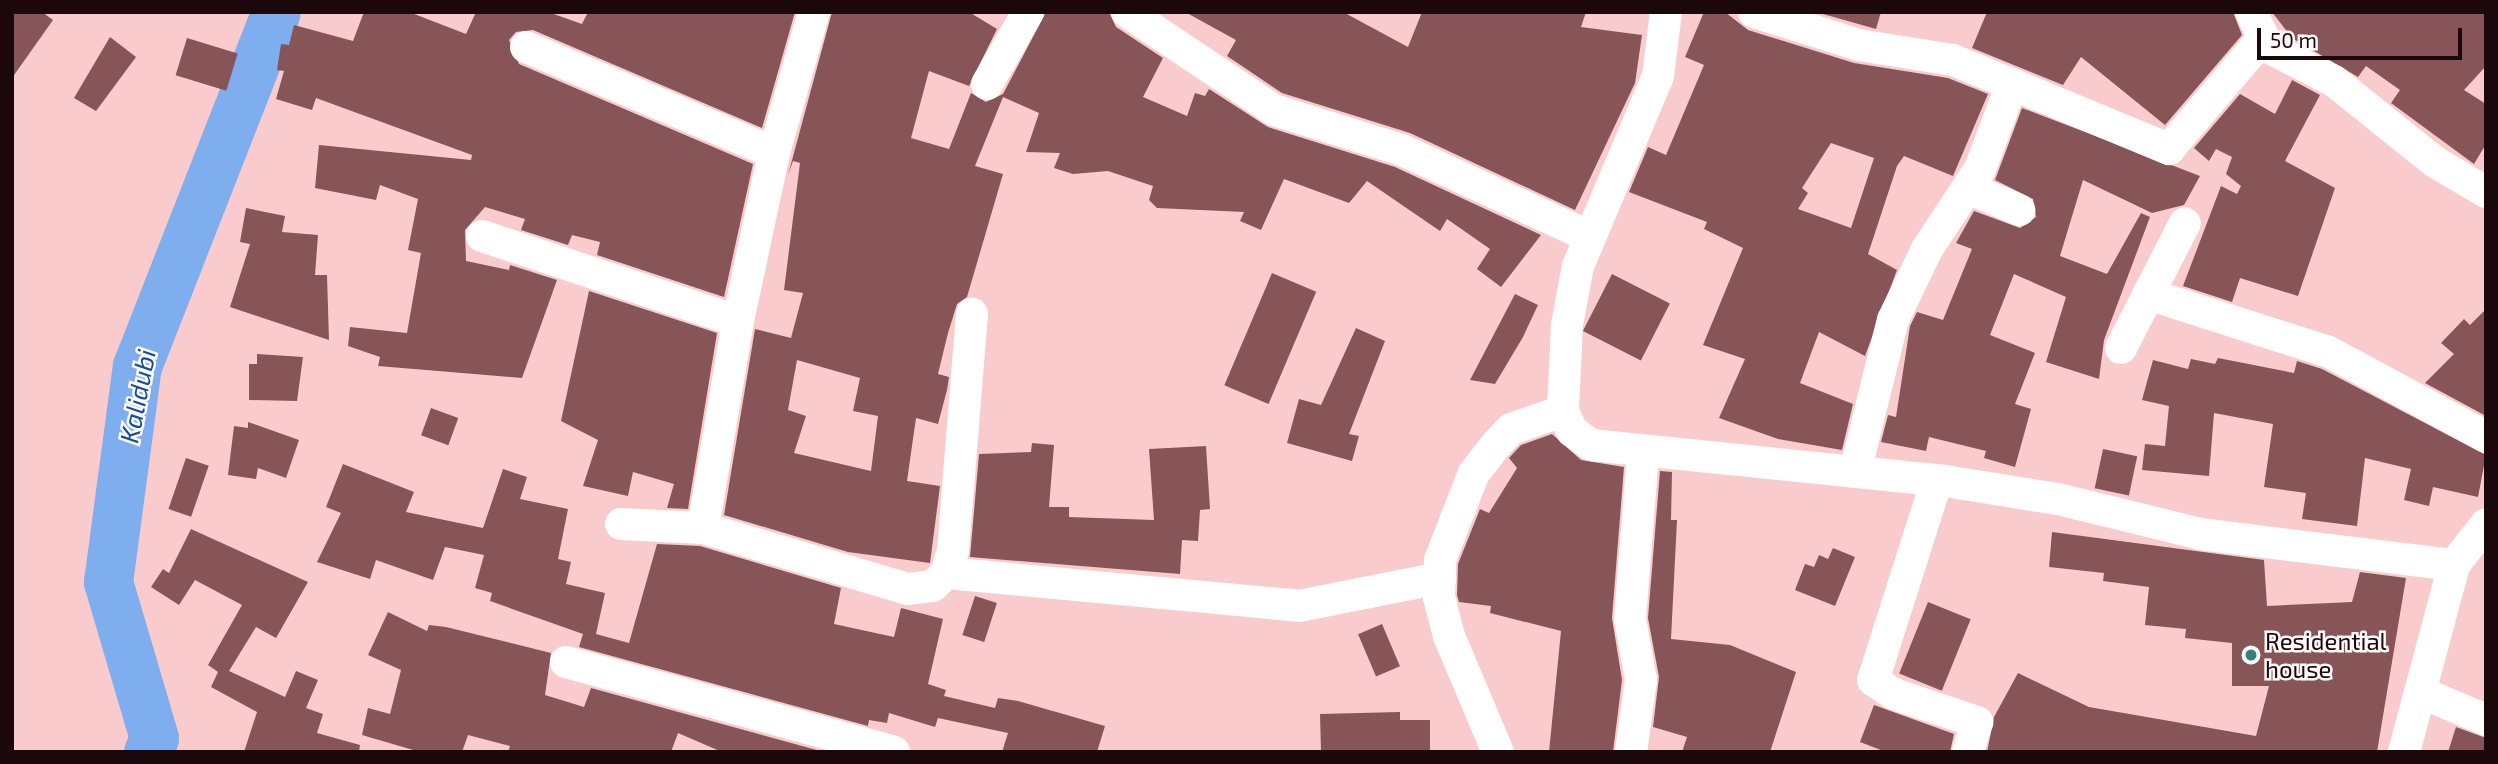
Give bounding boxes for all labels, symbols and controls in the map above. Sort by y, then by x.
scale bar [2260,14,2465,58]
text: 50 m [2270,27,2317,52]
water label: Kalidubi [113,346,161,446]
place label: Residential house [2265,627,2387,683]
marker: Residential house [2243,647,2259,663]

